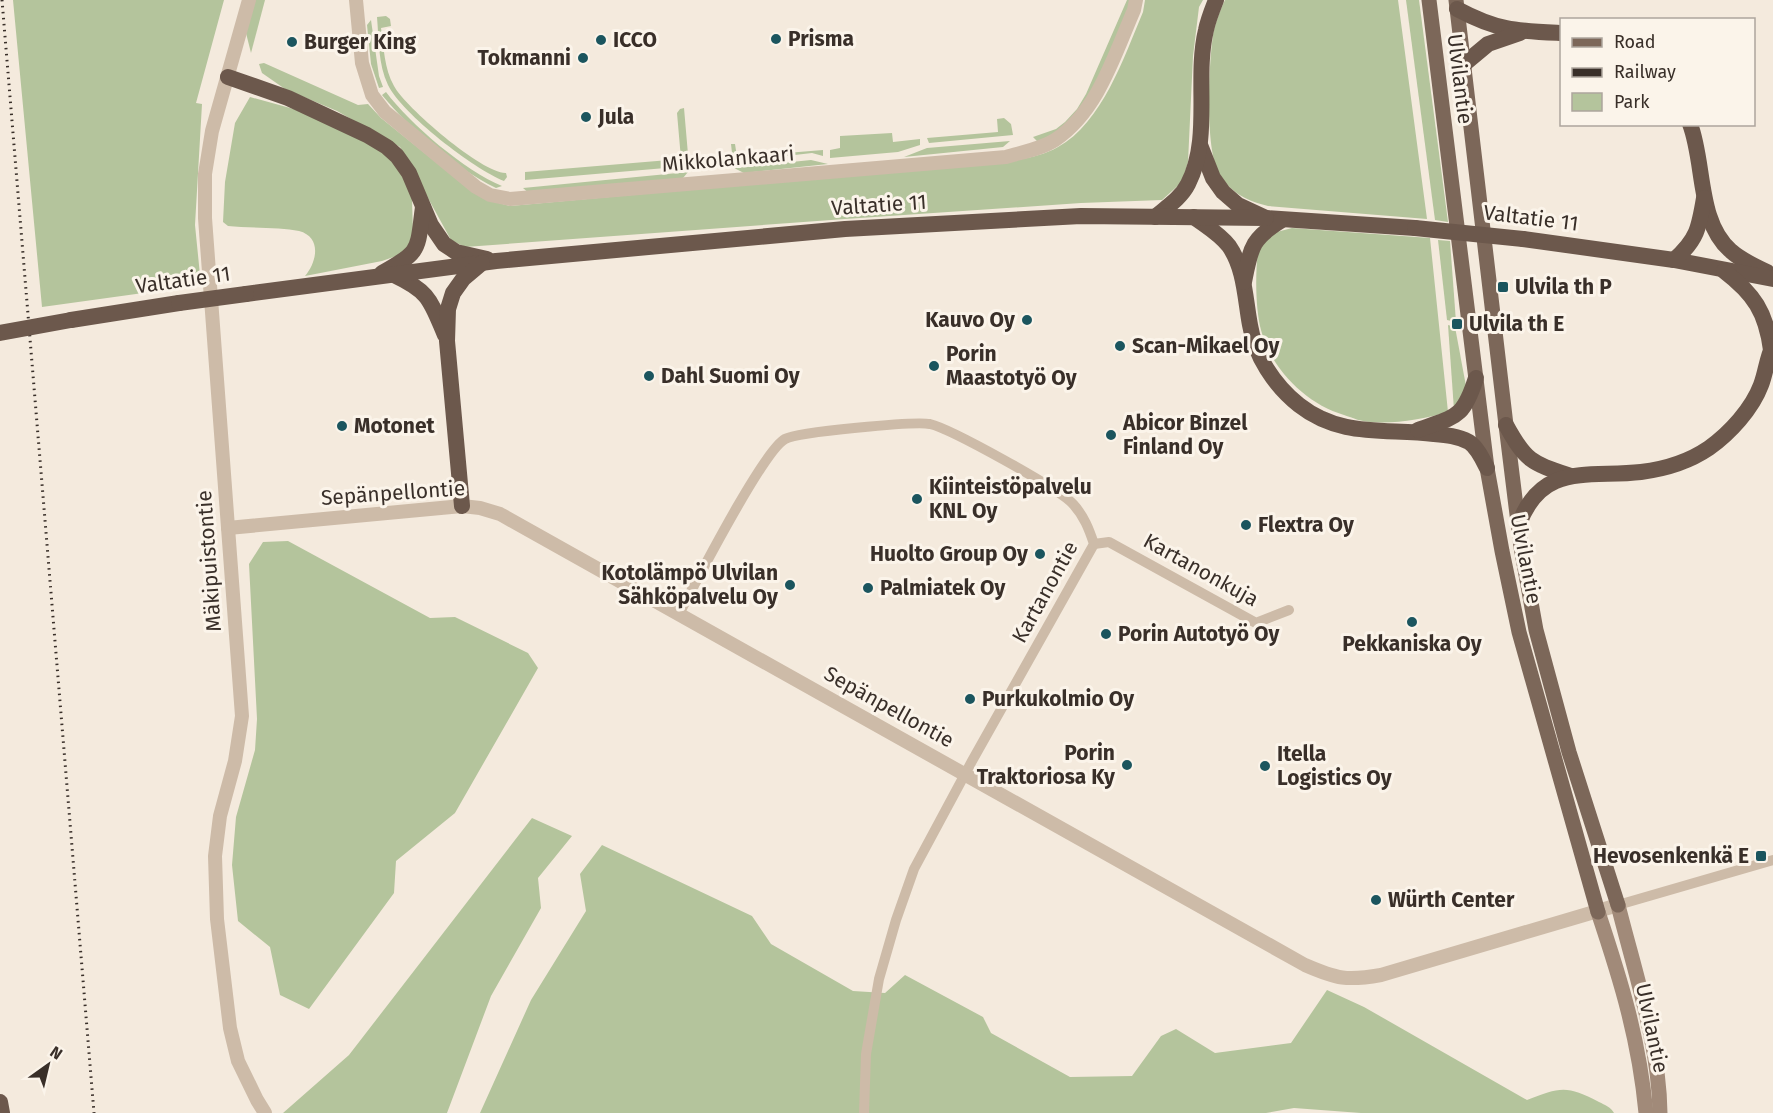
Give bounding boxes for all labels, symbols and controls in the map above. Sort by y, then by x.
legend [1560,18,1755,126]
place label: Prisma [788,26,854,52]
place label: ICCO [613,27,657,53]
place label: Burger King [304,29,417,55]
text: Road [1614,31,1656,53]
marker: Prisma [769,32,783,46]
street label: Ulvilantie [1442,32,1478,126]
marker: ICCO [594,33,608,47]
marker: Burger King [285,35,299,49]
place label: Tokmanni [478,45,571,71]
marker: Tokmanni [576,51,590,65]
text: Railway [1614,61,1676,83]
text: Park [1614,91,1650,113]
place label: Jula [597,104,634,130]
marker: Jula [579,110,593,124]
street label: Mikkolankaari [661,140,795,178]
street label: Valtatie 11 [830,189,928,221]
street label: Valtatie 11 [1482,199,1580,237]
street label: Valtatie 11 [134,260,232,300]
place label: Ulvila th P [1515,274,1612,300]
marker: Ulvila th P [1496,280,1510,294]
place label: Kauvo Oy [925,307,1015,333]
place label: Ulvila th E [1469,311,1564,337]
marker: Kauvo Oy [1020,313,1034,327]
marker: Ulvila th E [1450,317,1464,331]
place label: Scan-Mikael Oy [1132,333,1280,359]
marker: Scan-Mikael Oy [1113,339,1127,353]
place label: Porin Maastotyö Oy [946,341,1077,391]
marker: Porin Maastotyö Oy [927,359,941,373]
place label: Dahl Suomi Oy [661,363,800,389]
marker: Dahl Suomi Oy [642,369,656,383]
place label: Abicor Binzel Finland Oy [1122,410,1248,460]
place label: Motonet [354,413,435,439]
marker: Motonet [335,419,349,433]
marker: Abicor Binzel Finland Oy [1104,428,1118,442]
place label: Kiinteistöpalvelu KNL Oy [929,474,1092,524]
street label: Sepänpellontie [320,475,466,511]
street label: Mäkipuistontie [191,489,227,633]
marker: Kiinteistöpalvelu KNL Oy [910,492,924,506]
place label: Flextra Oy [1258,512,1354,538]
street label: Ulvilantie [1505,512,1547,606]
marker: Flextra Oy [1239,518,1253,532]
street label: Kartanonkuja [1139,528,1263,612]
street label: Kartanontie [1006,537,1084,647]
place label: Huolto Group Oy [870,541,1028,567]
marker: Huolto Group Oy [1033,547,1047,561]
place label: Kotolämpö Ulvilan Sähköpalvelu Oy [602,560,778,610]
place label: Palmiatek Oy [880,575,1006,601]
marker: Kotolämpö Ulvilan Sähköpalvelu Oy [783,578,797,592]
marker: Palmiatek Oy [861,581,875,595]
marker: Pekkaniska Oy [1405,615,1419,629]
place label: Porin Autotyö Oy [1118,621,1280,647]
marker: Porin Autotyö Oy [1099,627,1113,641]
place label: Pekkaniska Oy [1342,631,1482,657]
street label: Sepänpellontie [819,661,959,753]
place label: Purkukolmio Oy [982,686,1134,712]
marker: Purkukolmio Oy [963,692,977,706]
place label: Porin Traktoriosa Ky [977,740,1115,790]
place label: Itella Logistics Oy [1277,741,1392,791]
marker: Porin Traktoriosa Ky [1120,758,1134,772]
marker: Itella Logistics Oy [1258,759,1272,773]
place label: Hevosenkenkä E [1593,843,1749,869]
marker: Hevosenkenkä E [1754,849,1768,863]
place label: Würth Center [1388,887,1515,913]
marker: Würth Center [1369,893,1383,907]
street label: Ulvilantie [1630,981,1674,1075]
north arrow [18,1035,78,1095]
text: N [46,1042,66,1064]

